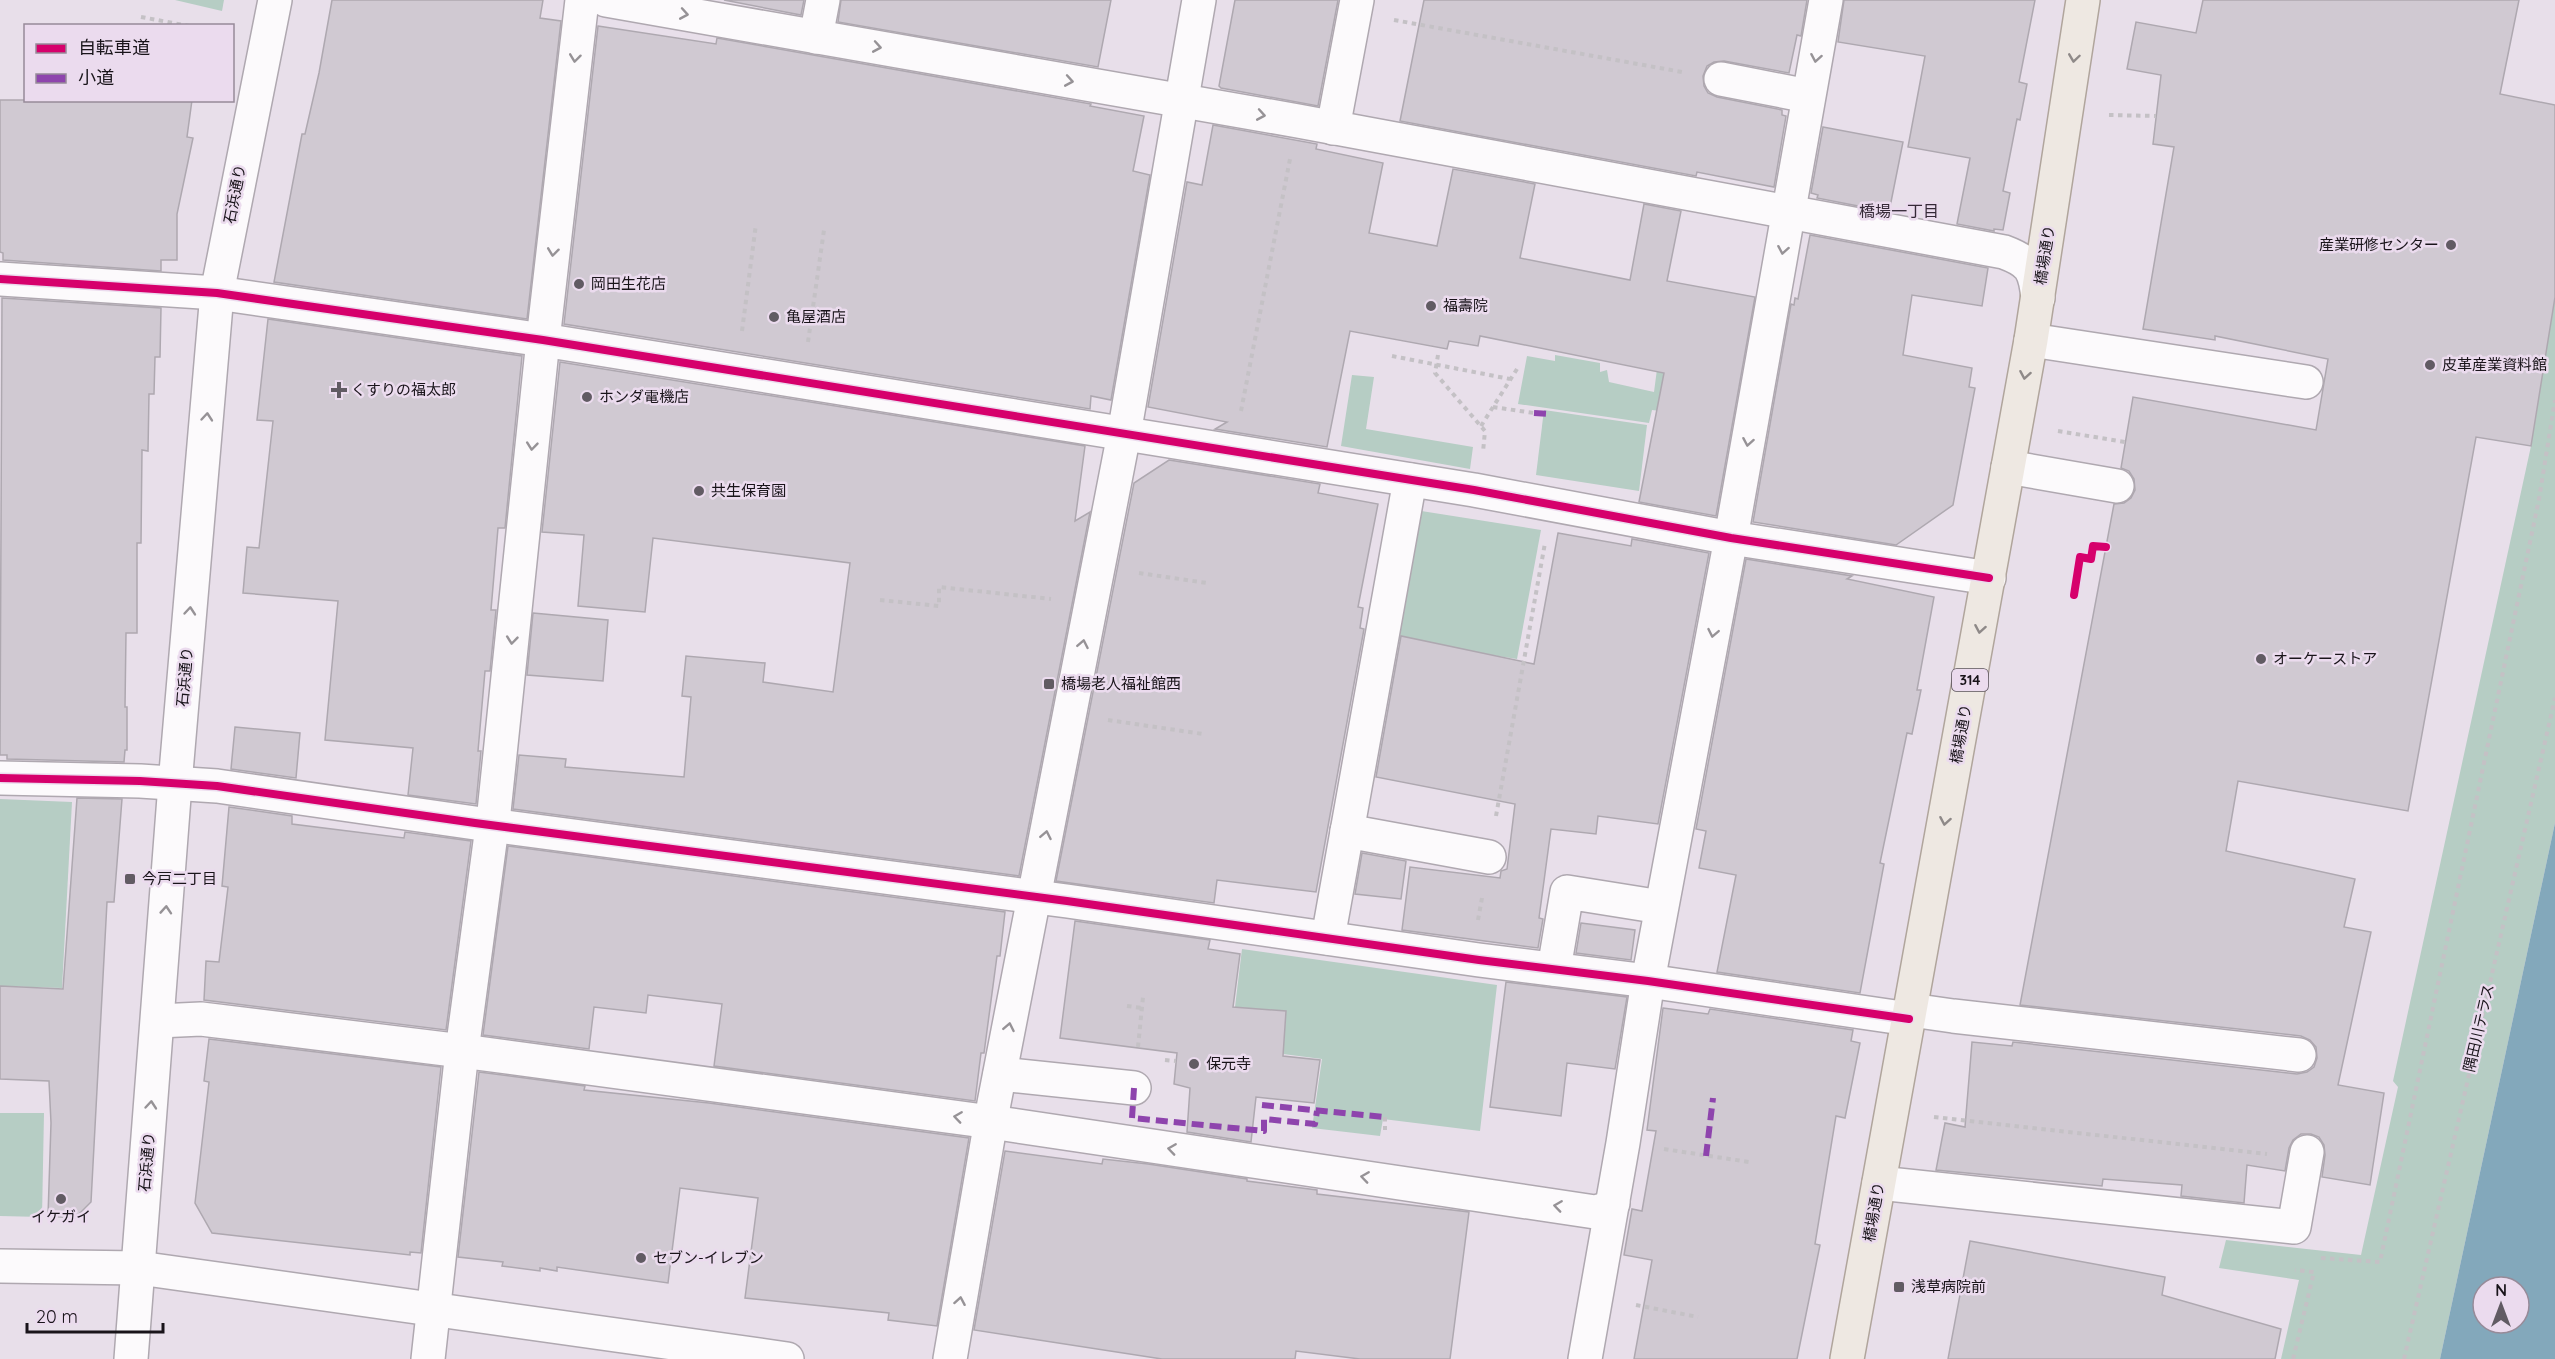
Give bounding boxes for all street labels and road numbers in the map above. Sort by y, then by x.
street label: 石浜通り [219,163,250,225]
street label: 橋場通り [2030,224,2059,286]
street label: 石浜通り [172,646,197,708]
road number: 314 [1952,669,1988,691]
street label: 橋場通り [1946,703,1975,765]
street label: 隅田川テラス [2459,982,2498,1074]
street label: 石浜通り [134,1131,159,1193]
street label: 橋場通り [1859,1181,1888,1243]

